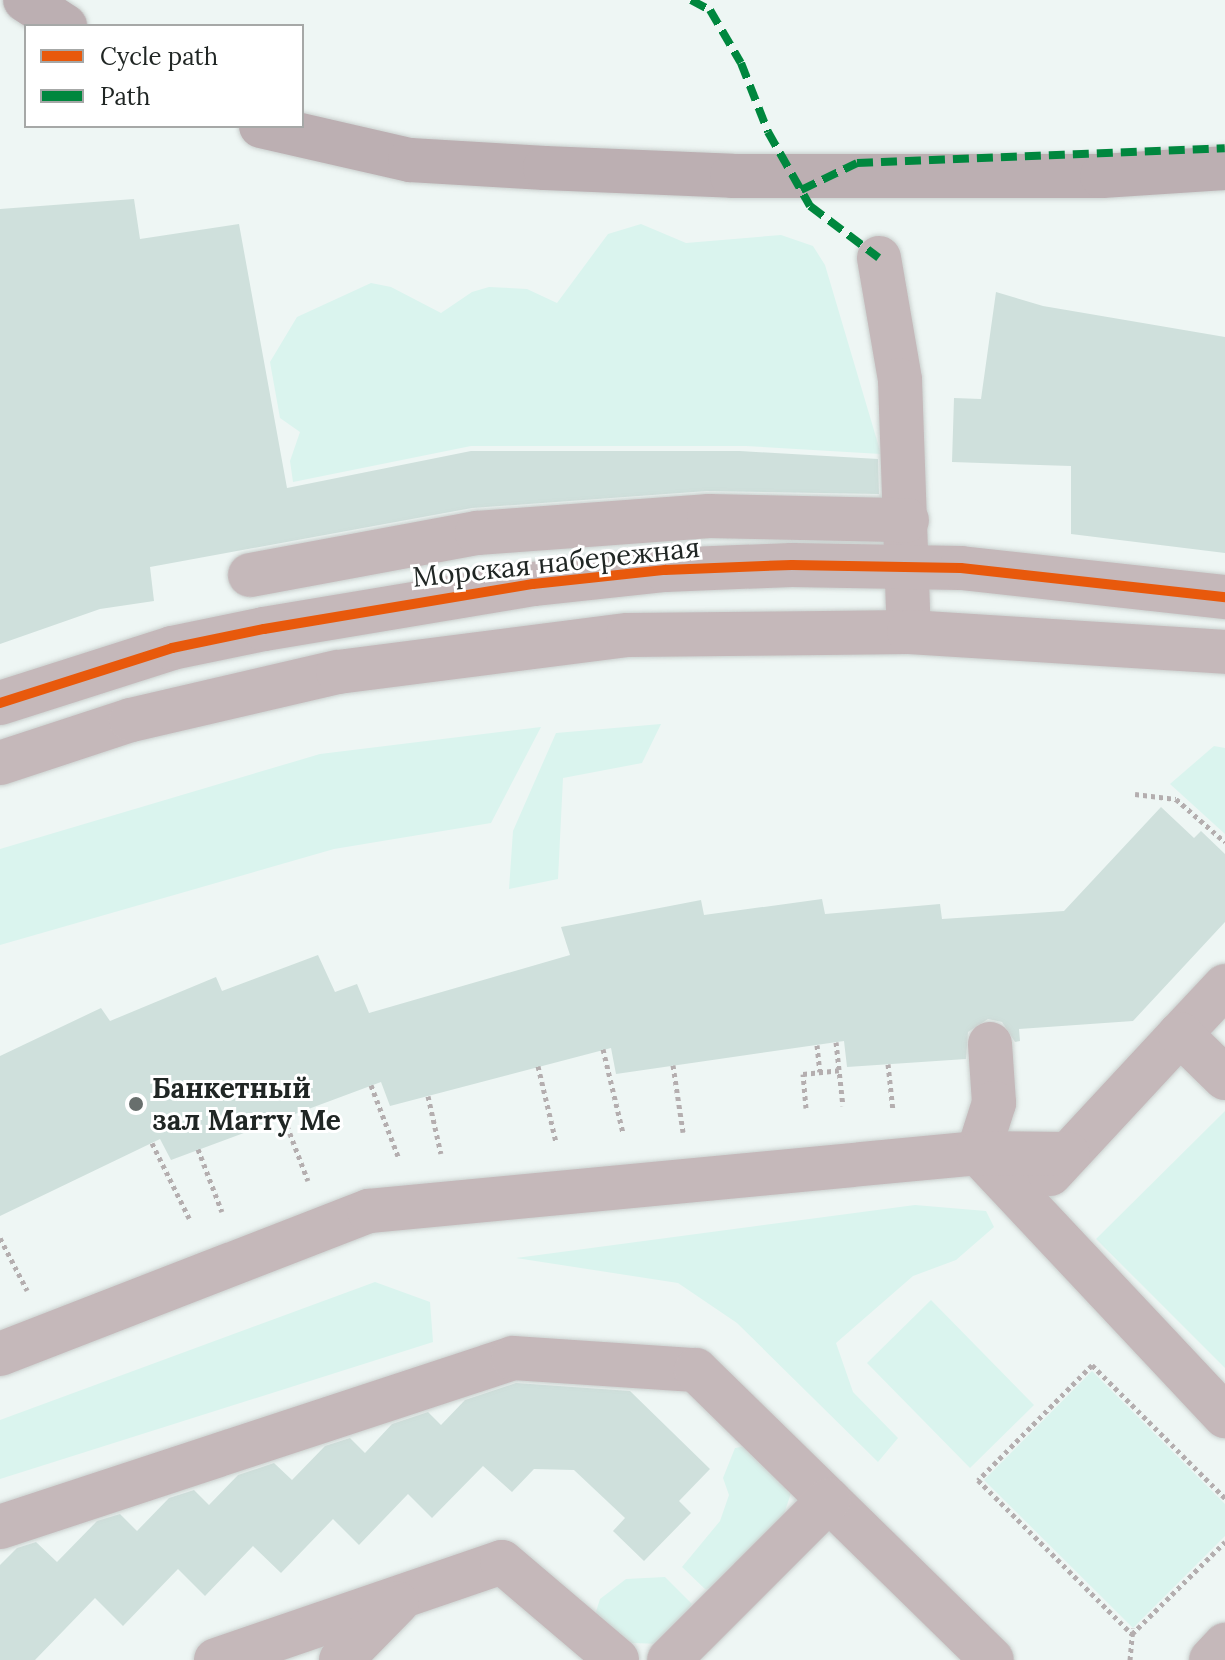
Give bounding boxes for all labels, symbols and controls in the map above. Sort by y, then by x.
legend [24,24,304,128]
text: Cycle path [100,41,218,72]
text: Path [100,81,150,112]
street label: Морская набережная [411,530,701,594]
place label: Банкетный зал Marry Me [152,1071,341,1137]
marker: Банкетный зал Marry Me [127,1095,145,1113]

